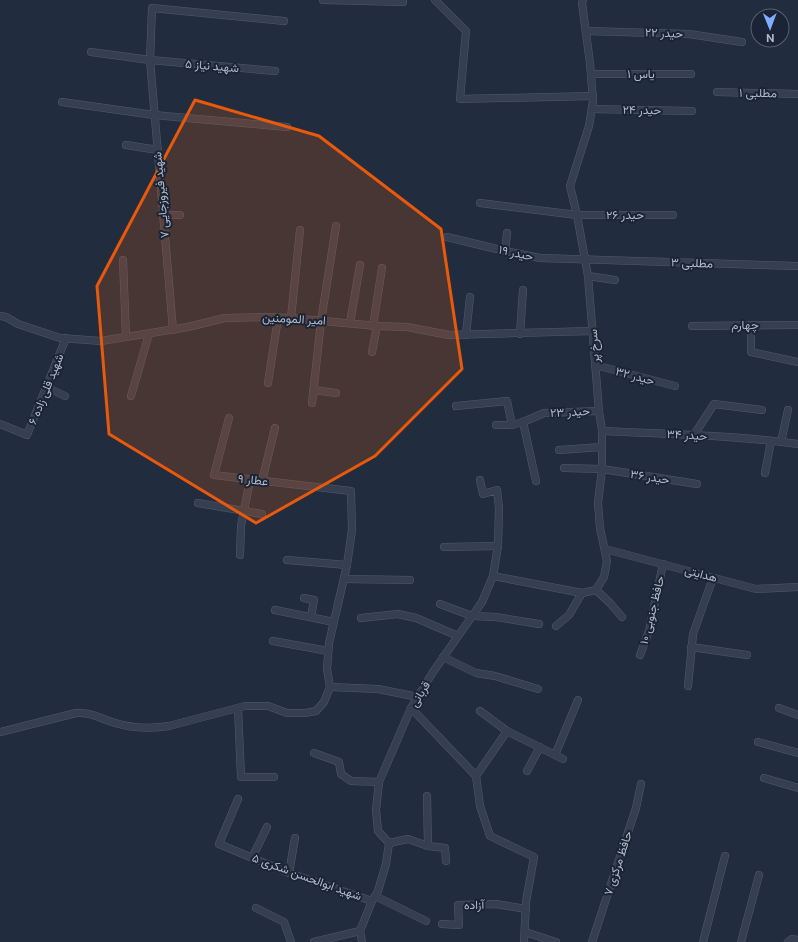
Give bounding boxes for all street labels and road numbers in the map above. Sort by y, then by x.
street label: حیدر ۲۲ [645,25,683,42]
street label: شهید نیاز ۵ [184,57,240,76]
street label: یاس ۱ [627,67,655,82]
street label: مطلبی ۱ [739,86,777,101]
street label: حیدر ۲۴ [622,103,662,118]
street label: شهید فیروزجایی ۷ [150,151,173,239]
street label: حیدر ۲۶ [606,208,644,223]
street label: حیدر ۱۹ [497,243,535,264]
street label: مطلبی ۳ [671,255,713,272]
street label: امیر المومنین [262,310,326,329]
street label: چهارم [731,318,759,333]
street label: سرخ پر [586,328,604,364]
street label: شهید قلی زاده ۶ [25,351,68,427]
street label: حیدر ۳۲ [614,364,656,389]
street label: حیدر ۲۳ [550,404,590,421]
street label: حیدر ۳۴ [666,427,708,444]
street label: حیدر ۳۶ [629,467,671,488]
street label: عطار ۹ [237,471,269,490]
street label: هدایتی [683,563,719,586]
street label: حافظ جنوبی ۱۰ [637,574,668,646]
street label: قربانی [407,679,434,710]
street label: حافظ مرکزی ۷ [601,829,636,897]
street label: شهید ابوالحسن شکری ۵ [250,851,364,904]
street label: آزاده [464,898,485,913]

